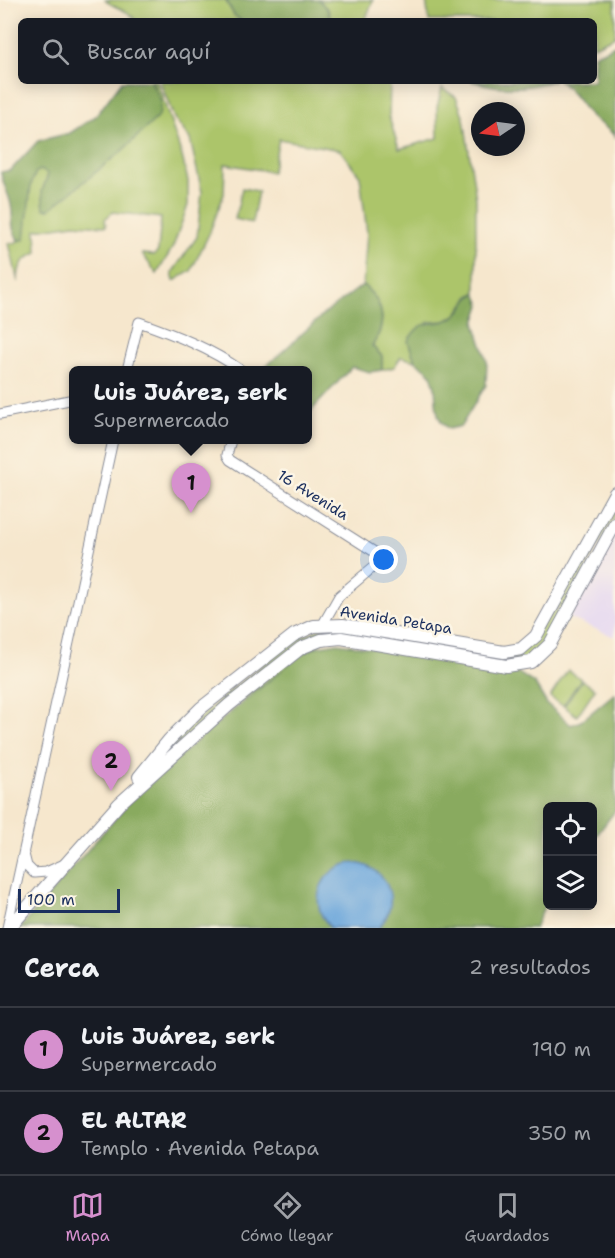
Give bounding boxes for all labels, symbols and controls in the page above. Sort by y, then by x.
search box [18,18,597,84]
icon: search [39,35,72,68]
text: Buscar aquí [87,37,210,66]
north arrow [471,102,525,156]
popup [69,366,312,444]
text: Luis Juárez, serk [93,378,288,407]
text: Supermercado [93,407,229,433]
pin: 1 [172,464,210,513]
street label: 16 Avenida [274,465,353,525]
your location [369,545,398,574]
street label: Avenida Petapa [338,601,454,639]
pin: 2 [92,742,130,791]
map controls [543,802,597,910]
button: locate [543,802,597,856]
button: layers [543,856,597,910]
scale bar [18,886,120,914]
text: 100 m [27,889,75,910]
text: Cerca [24,950,99,985]
text: 2 resultados [469,954,591,980]
text: Luis Juárez, serk [81,1022,275,1051]
text: 1 [39,1036,48,1062]
text: 190 m [532,1036,591,1062]
text: Supermercado [81,1051,217,1077]
text: EL ALTAR [81,1106,187,1135]
text: 2 [37,1120,51,1146]
text: 350 m [527,1120,591,1146]
text: Templo · Avenida Petapa [81,1135,319,1161]
tab: Mapa [65,1189,110,1246]
tab: Cómo llegar [240,1189,334,1246]
tab: Guardados [464,1189,550,1246]

